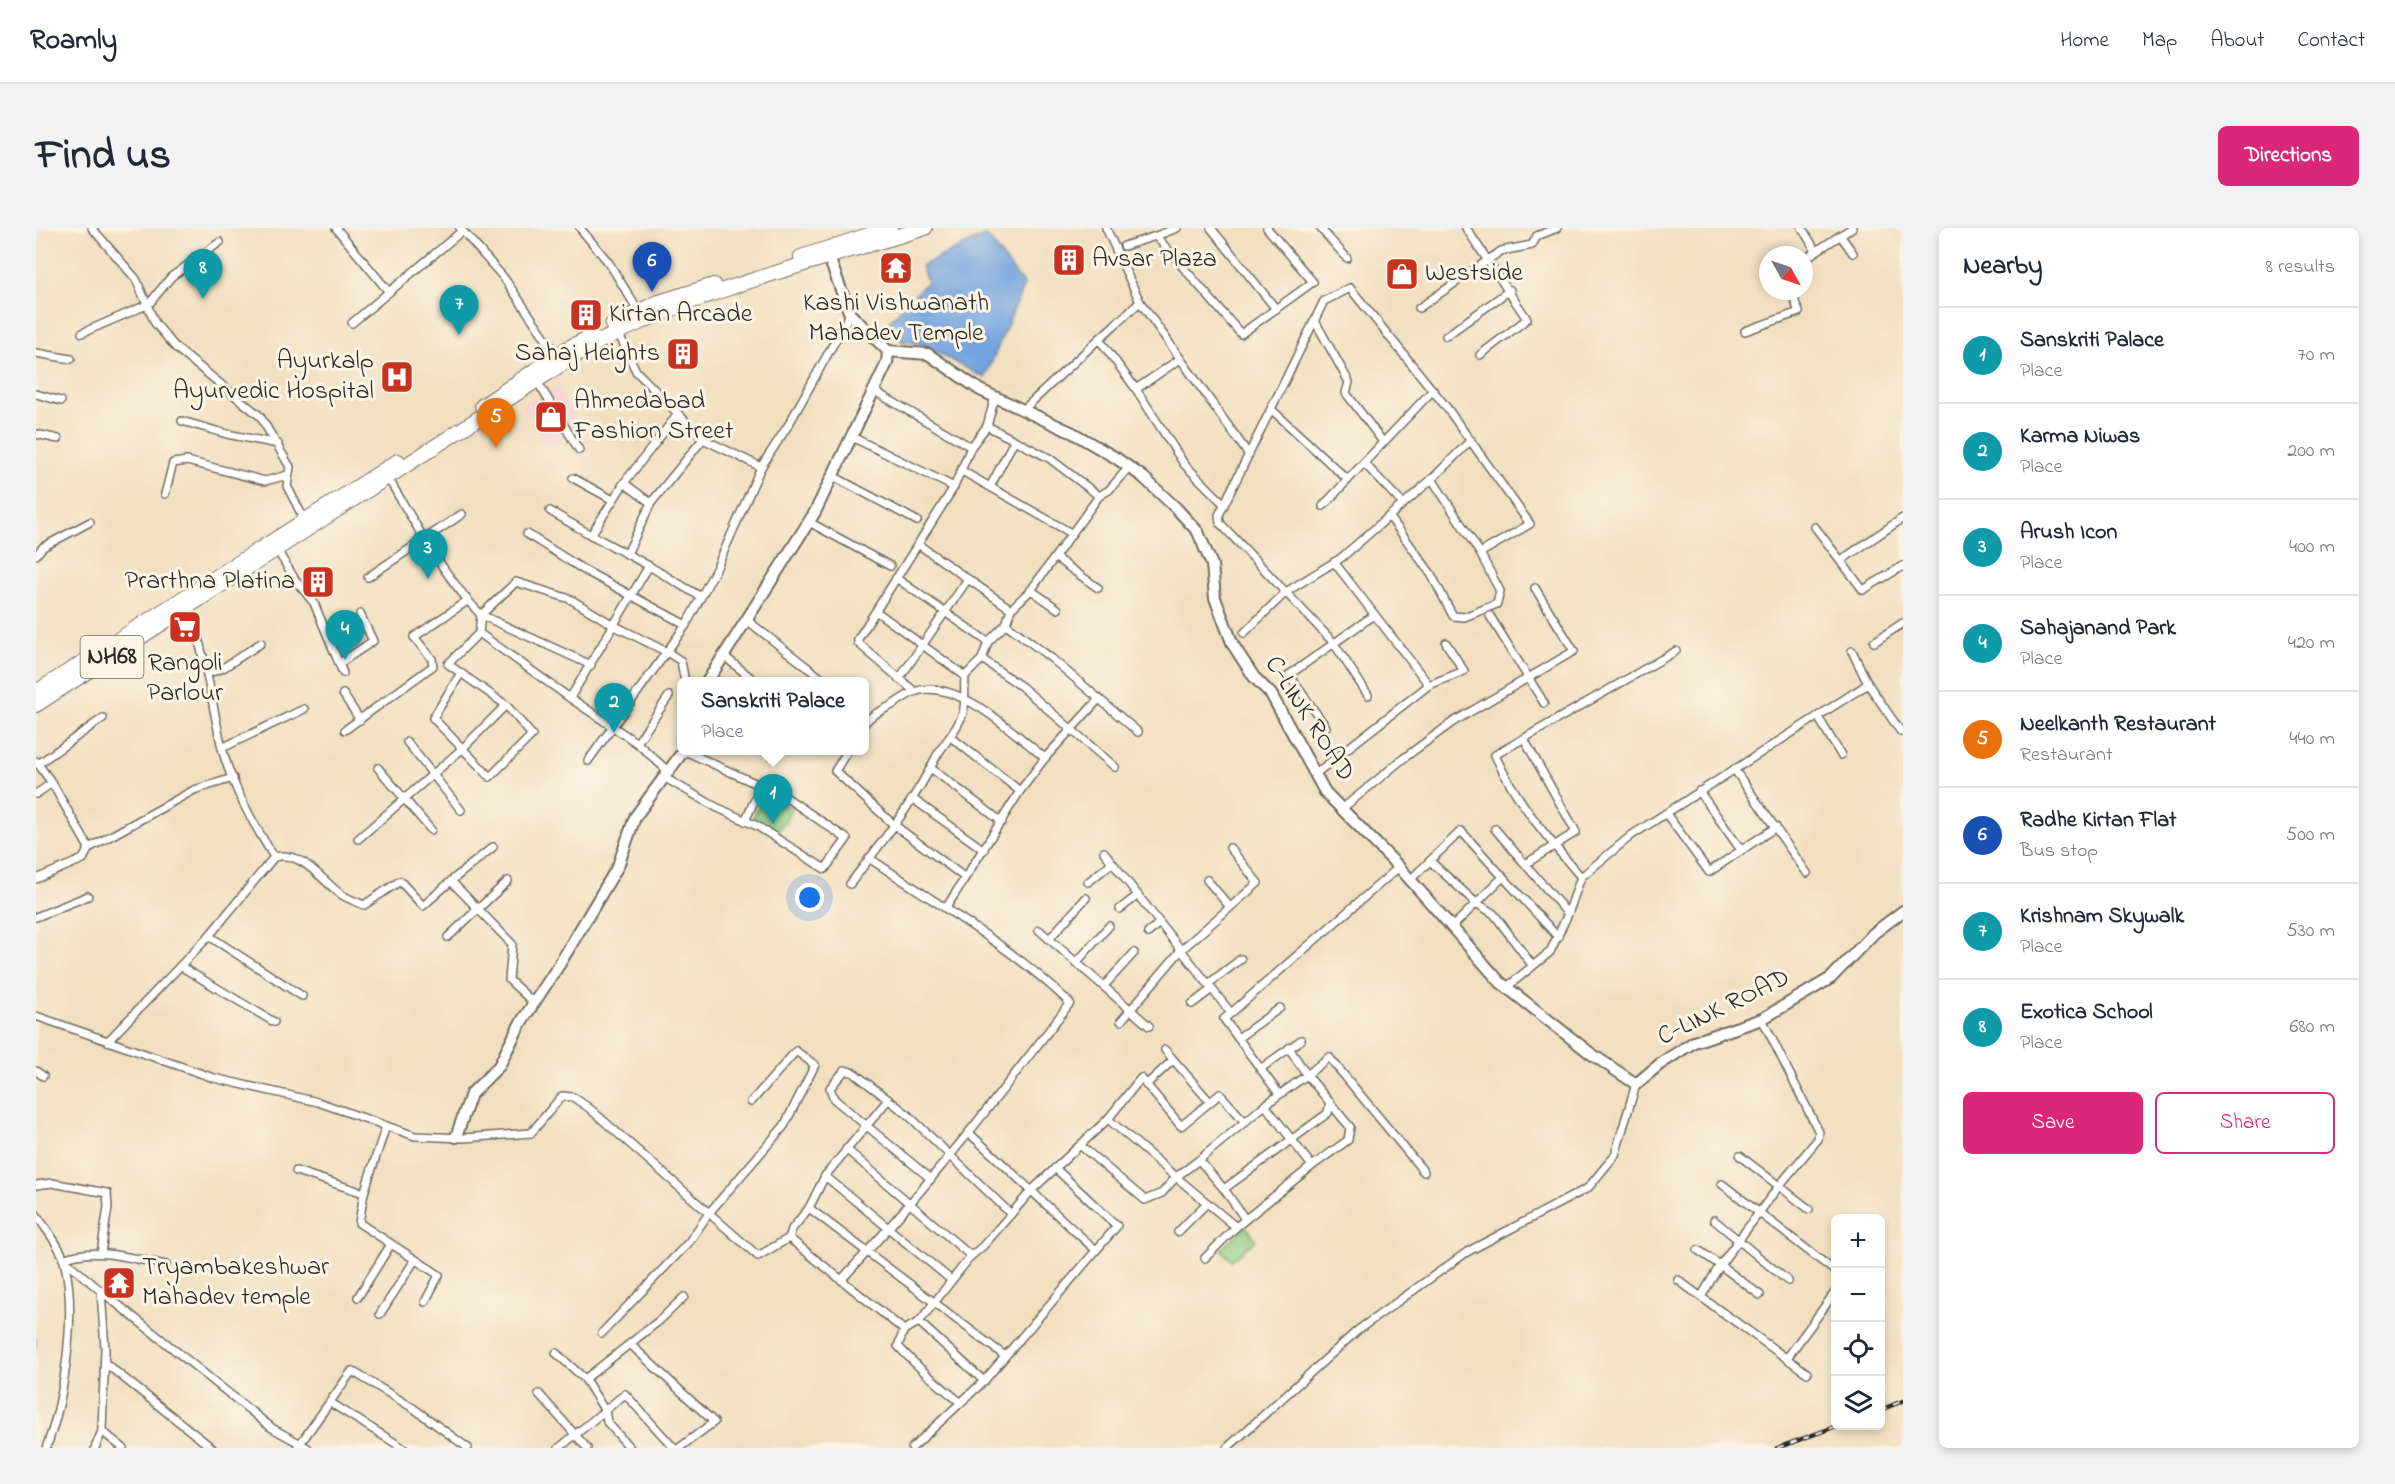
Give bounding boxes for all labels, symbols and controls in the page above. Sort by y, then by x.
text: Roamly [30,21,117,62]
text: Home [2060,26,2109,56]
text: Map [2142,26,2177,56]
text: About [2210,26,2264,56]
text: Contact [2297,26,2365,56]
text: Find us [36,126,171,187]
button: Directions [2218,126,2359,186]
place label: Avsar Plaza [1092,241,1217,279]
pin: 6 [632,242,672,292]
building icon: Avsar Plaza [1051,242,1087,278]
north arrow [1759,246,1813,300]
text: Nearby [1963,248,2042,286]
pin: 8 [184,250,222,299]
temple icon: Kashi Vishwanath Mahadev Temple [878,250,914,286]
text: 8 results [2266,253,2335,282]
place label: Westside [1425,255,1523,293]
shop icon: Westside [1384,256,1420,292]
pin: 7 [440,285,478,335]
place label: Kashi Vishwanath Mahadev Temple [803,285,989,353]
place label: Kirtan Arcade [609,296,753,334]
building icon: Kirtan Arcade [568,297,604,333]
text: Sanskriti Palace [2020,325,2164,357]
place label: Sahaj Heights [515,335,660,373]
building icon: Sahaj Heights [665,336,701,372]
text: 1 [1979,341,1986,370]
text: 70 m [2298,341,2335,370]
place label: Ayurkalp Ayurvedic Hospital [173,343,374,411]
text: Place [2020,357,2062,386]
hospital icon: Ayurkalp Ayurvedic Hospital [379,359,415,395]
place label: Ahmedabad Fashion Street [573,383,734,451]
pin: 5 [476,398,516,448]
shop icon: Ahmedabad Fashion Street [533,399,569,435]
text: Karma Niwas [2020,421,2140,453]
text: 2 [1978,437,1987,466]
text: 200 m [2287,437,2335,466]
text: Place [2020,453,2062,482]
text: Arush Icon [2020,517,2117,549]
pin: 3 [408,530,448,579]
text: 3 [1978,533,1987,562]
text: 400 m [2289,533,2335,562]
text: Place [2020,549,2062,578]
place label: Prarthna Platina [125,563,295,601]
building icon: Prarthna Platina [300,564,336,600]
supermarket icon: Rangoli Parlour [167,609,203,645]
pin: 4 [326,610,364,660]
text: Sahajanand Park [2020,613,2176,645]
text: 4 [1978,629,1987,658]
text: 420 m [2288,629,2335,658]
road number: NH68 [80,636,143,678]
place label: Rangoli Parlour [147,645,224,713]
text: Place [2020,645,2062,674]
street label: C-LINK ROAD [1254,649,1364,789]
popup [677,677,869,755]
pin: 2 [594,684,634,733]
text: Sanskriti Palace [701,686,845,718]
text: Neelkanth Restaurant [2020,709,2216,741]
text: Place [701,718,743,747]
text: 5 [1977,725,1988,754]
text: 440 m [2289,725,2335,754]
text: Restaurant [2020,741,2113,770]
pin: 1 [754,774,792,824]
text: Radhe Kirtan Flat [2020,805,2177,837]
text: 6 [1978,821,1987,850]
text: 500 m [2286,821,2335,850]
text: Bus stop [2020,837,2098,866]
your location [795,883,824,912]
text: Krishnam Skywalk [2020,901,2184,933]
text: 7 [1978,917,1987,946]
text: 530 m [2286,917,2335,946]
text: Place [2020,933,2062,962]
street label: C-LINK ROAD [1651,960,1797,1056]
text: Exotica School [2020,997,2153,1029]
text: 8 [1979,1013,1986,1042]
text: 680 m [2290,1013,2335,1042]
text: Place [2020,1029,2062,1058]
button: Save [1963,1092,2143,1154]
button: Share [2155,1092,2335,1154]
map controls [1831,1214,1885,1430]
button: + [1831,1214,1885,1268]
place label: Tryambakeshwar Mahadev temple [142,1249,330,1317]
temple icon: Tryambakeshwar Mahadev temple [101,1265,137,1301]
button: − [1831,1268,1885,1322]
button: locate [1831,1322,1885,1376]
button: layers [1831,1376,1885,1430]

